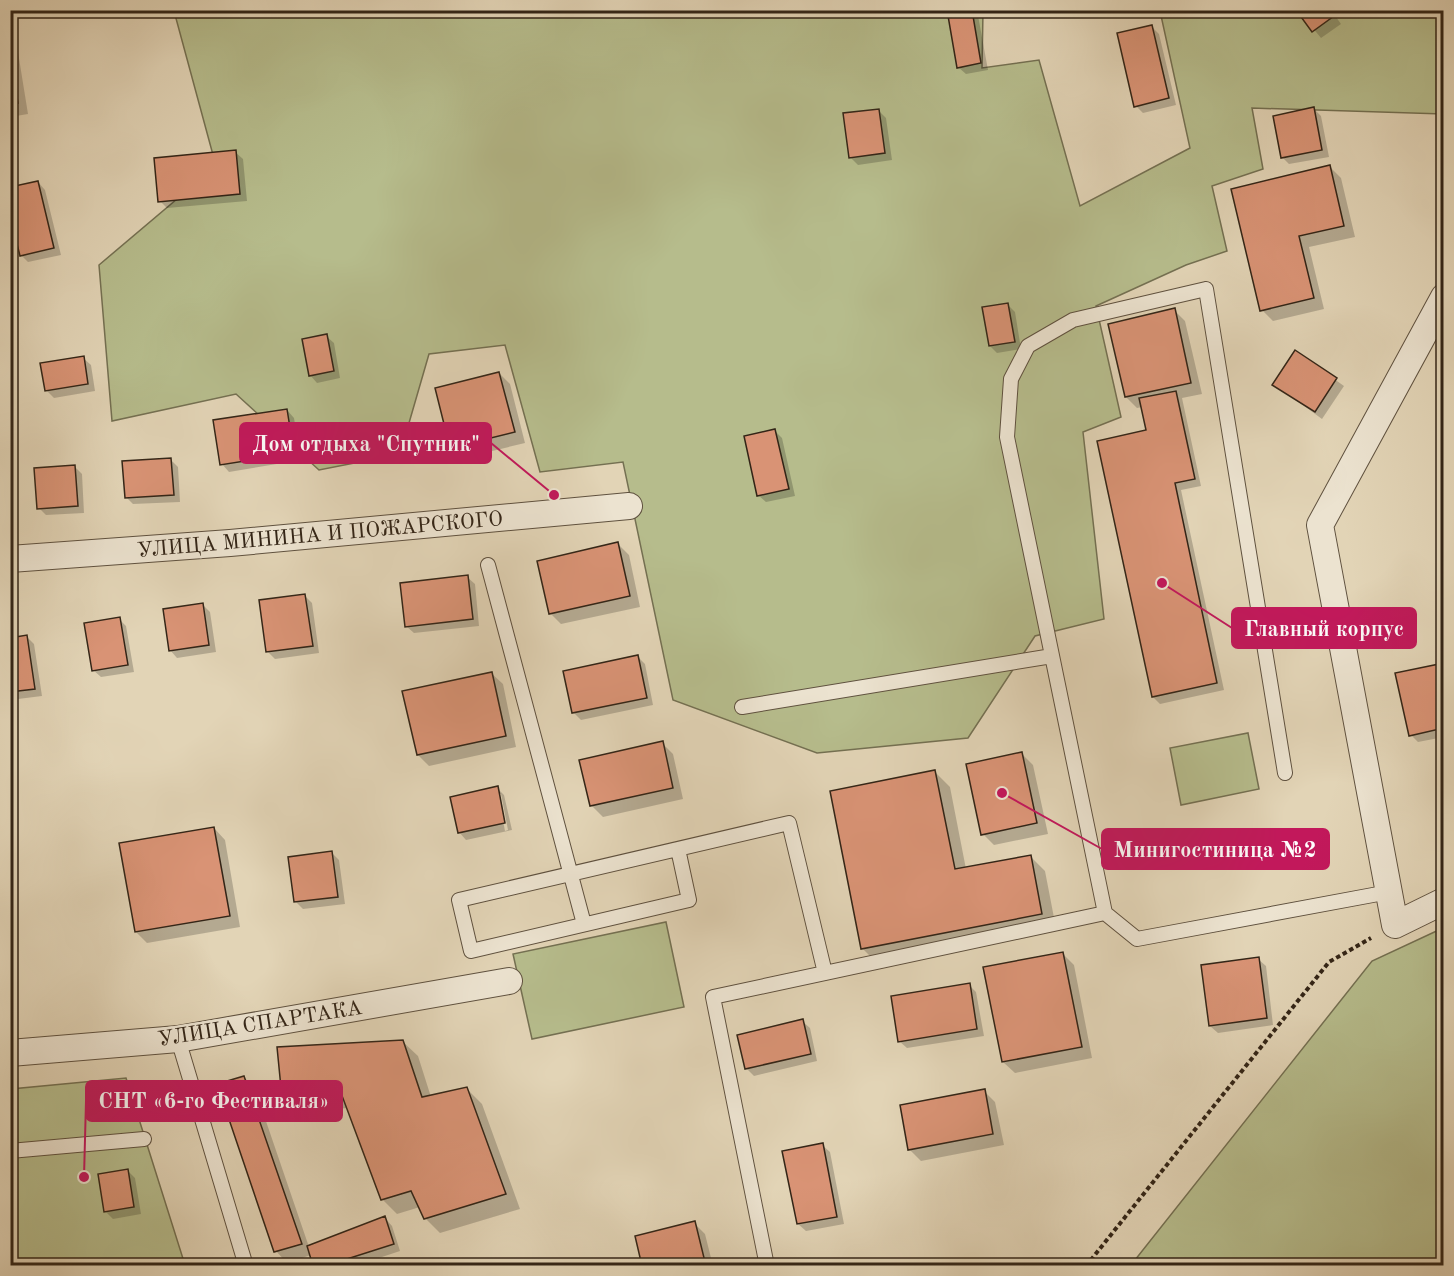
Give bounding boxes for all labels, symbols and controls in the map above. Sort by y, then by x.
callout: Дом отдыха "Спутник" [240,423,491,463]
text: Дом отдыха "Спутник" [252,434,480,456]
street label: УЛИЦА МИНИНА И ПОЖАРСКОГО [136,509,504,562]
callout: Главный корпус [1232,608,1416,648]
text: Главный корпус [1244,619,1404,641]
callout: Минигостиница №2 [1102,829,1329,869]
text: Минигостиница №2 [1114,840,1316,862]
street label: УЛИЦА СПАРТАКА [157,998,364,1051]
callout: СНТ «6-го Фестиваля» [86,1081,342,1121]
text: СНТ «6-го Фестиваля» [98,1091,330,1113]

